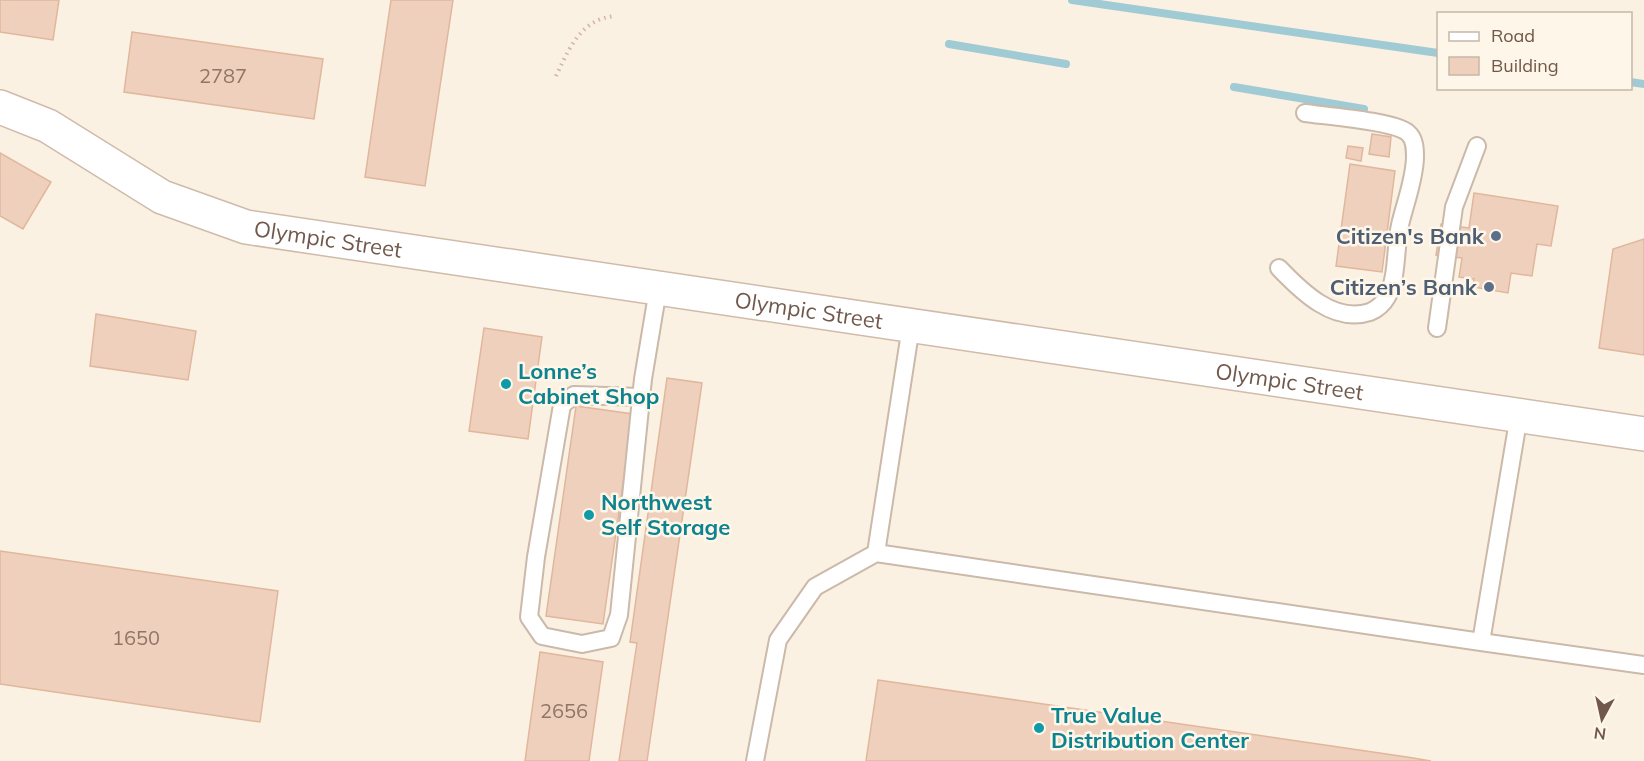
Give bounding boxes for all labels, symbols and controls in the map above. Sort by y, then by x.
legend [1437,12,1632,90]
text: Road [1491,24,1535,47]
text: Building [1491,54,1559,77]
house number: 2787 [199,63,247,88]
street label: Olympic Street [252,214,404,264]
place label: Citizen's Bank [1336,222,1485,250]
marker: Citizen's Bank [1489,229,1503,243]
place label: Citizen’s Bank [1330,273,1478,301]
marker: Citizen’s Bank [1482,280,1496,294]
street label: Olympic Street [733,286,885,335]
place label: Lonne’s Cabinet Shop [518,357,659,410]
street label: Olympic Street [1214,357,1366,406]
marker: Lonne’s Cabinet Shop [499,377,513,391]
place label: Northwest Self Storage [601,488,730,541]
marker: Northwest Self Storage [582,508,596,522]
house number: 1650 [112,625,160,650]
north arrow [1572,689,1632,749]
house number: 2656 [540,698,588,723]
place label: True Value Distribution Center [1051,701,1249,754]
marker: True Value Distribution Center [1032,721,1046,735]
text: N [1593,723,1607,745]

